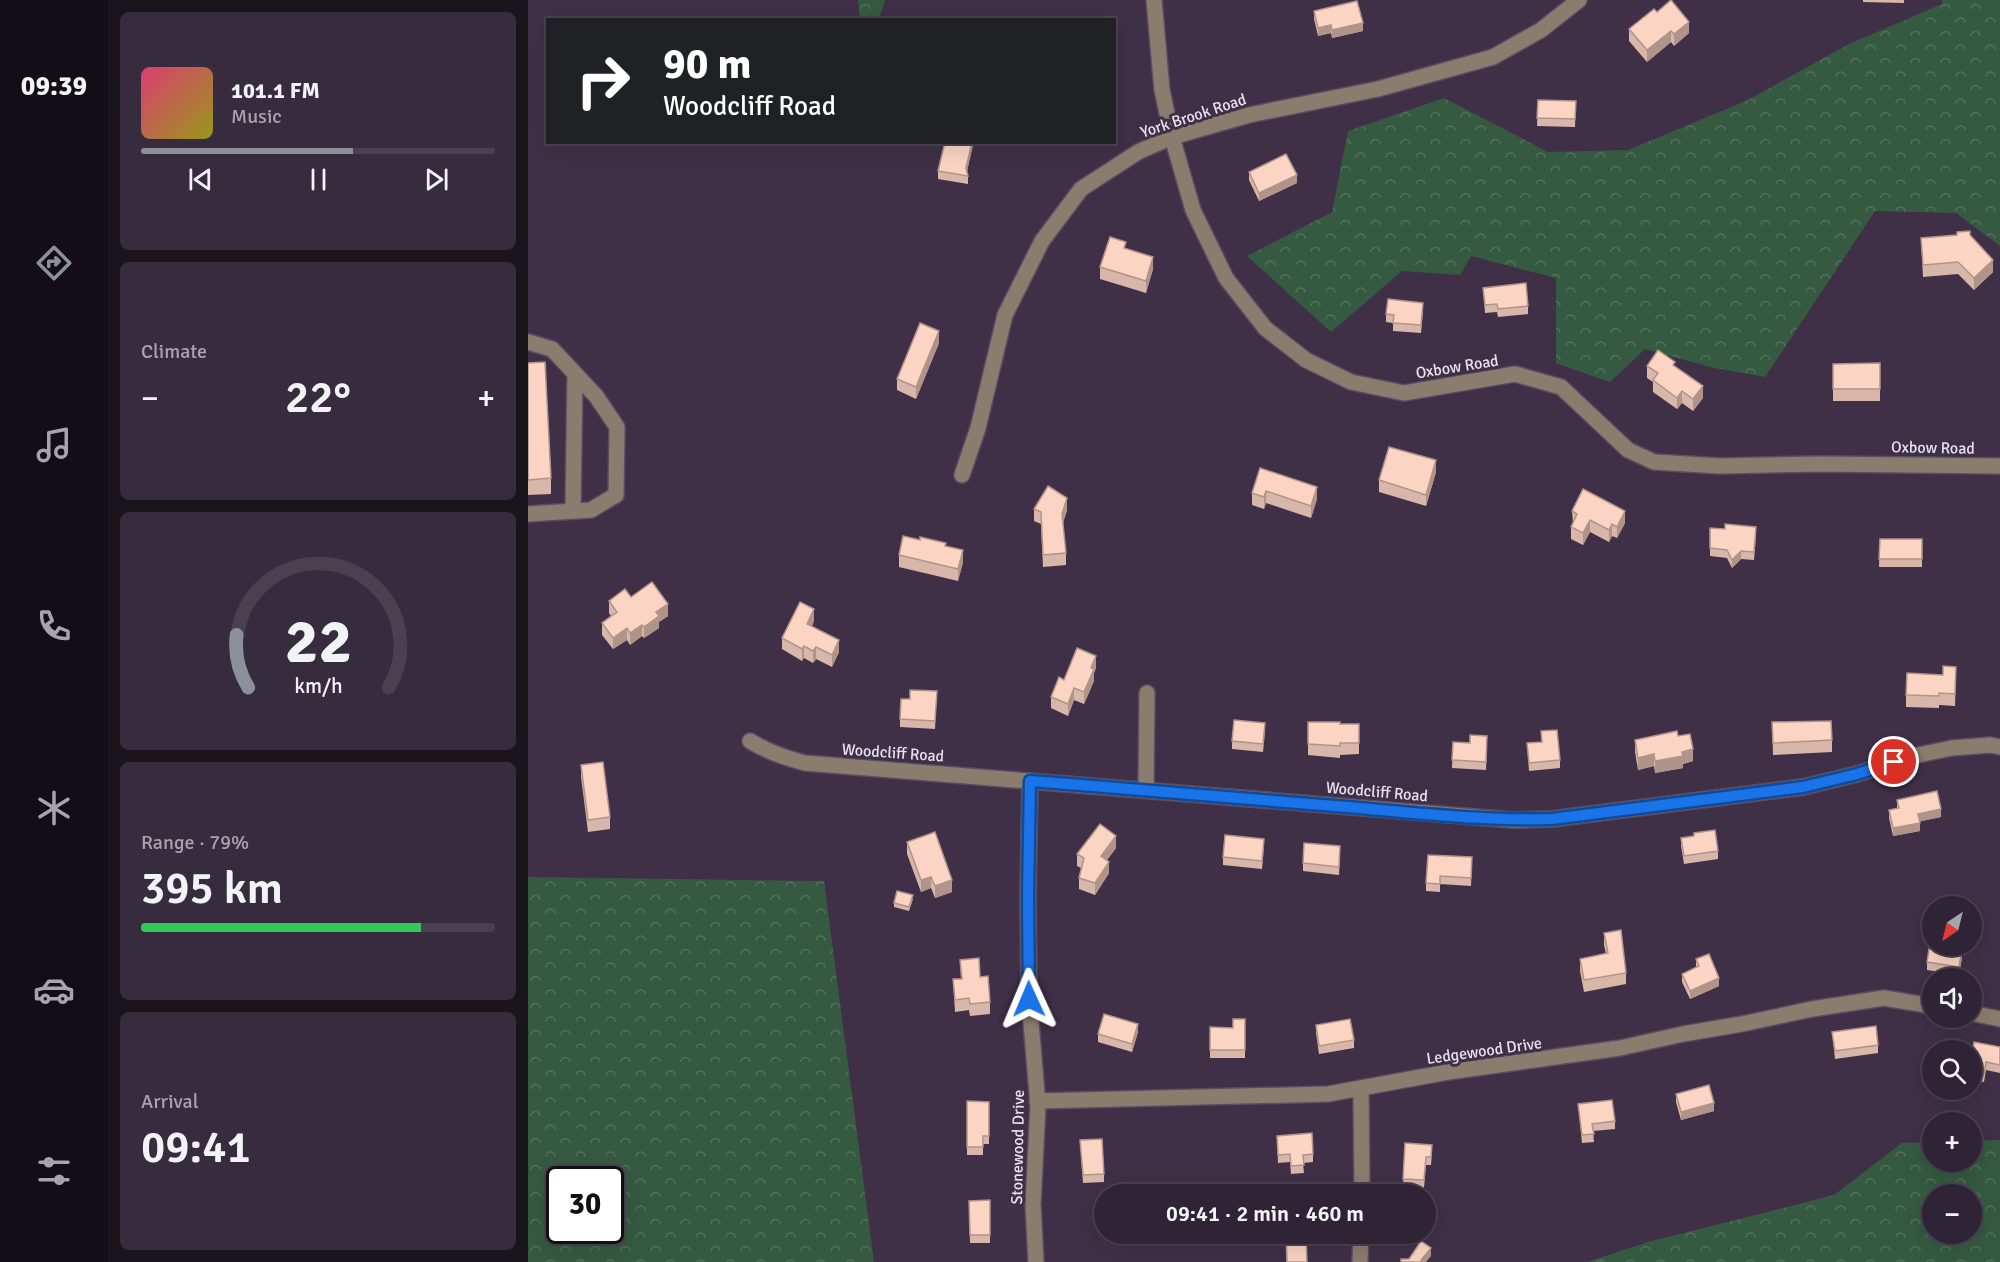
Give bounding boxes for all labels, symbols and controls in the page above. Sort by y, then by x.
text: 90 m [663,39,752,90]
icon: right [564,42,642,120]
text: 09:39 [21,70,87,103]
text: 101.1 FM [231,77,320,104]
street label: York Brook Road [1138,89,1249,143]
text: Woodcliff Road [663,90,836,123]
text: Music [231,104,282,129]
icon: previous [184,163,217,196]
icon: pause [302,163,335,196]
icon: next [420,163,453,196]
icon: directions [33,242,75,284]
text: Climate [141,339,207,364]
street label: Oxbow Road [1414,351,1500,383]
text: 22° [285,370,351,425]
text: − [141,378,159,419]
text: + [477,378,495,419]
icon: music [33,424,75,466]
street label: Oxbow Road [1891,437,1975,459]
text: 22 [284,603,352,680]
icon: phone [33,605,75,647]
text: km/h [294,673,342,699]
pin [1868,736,1919,787]
street label: Woodcliff Road [841,739,945,767]
icon: arrive [1877,745,1910,778]
street label: Woodcliff Road [1325,778,1429,806]
icon: climate [33,787,75,829]
text: Range · 79% [141,830,249,855]
text: 395 km [141,861,283,916]
north arrow [1922,896,1982,956]
map controls [1922,896,1982,1244]
position arrow [997,967,1061,1031]
button: sound [1922,968,1982,1028]
icon: car [33,969,75,1011]
street label: Ledgewood Drive [1425,1033,1543,1069]
button: search [1922,1040,1982,1100]
text: Arrival [141,1089,199,1114]
street label: Stonewood Drive [1007,1089,1029,1205]
button: + [1922,1112,1982,1172]
text: 09:41 [141,1120,251,1175]
icon: filters [33,1150,75,1192]
speed limit sign: 30 [546,1166,624,1244]
button: − [1922,1184,1982,1244]
text: 09:41 · 2 min · 460 m [1166,1200,1364,1227]

